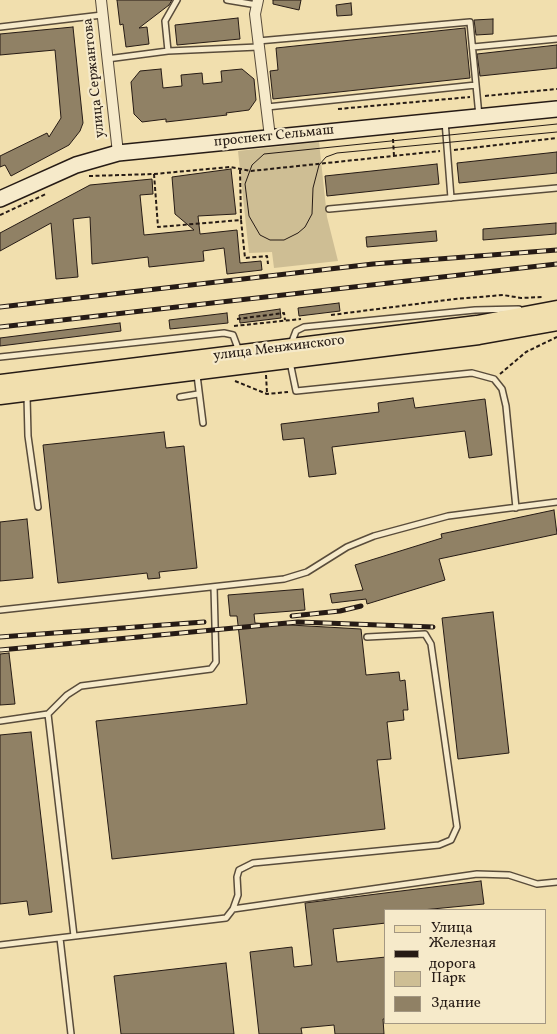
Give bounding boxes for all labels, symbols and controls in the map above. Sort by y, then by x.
street label: улица Сержантова [80,17,110,139]
street label: проспект Сельмаш [213,122,335,152]
street label: улица Менжинского [212,333,346,365]
legend [384,909,547,1024]
text: Улица [431,918,473,939]
text: Железная дорога [429,933,496,975]
text: Парк [431,968,466,989]
text: Здание [431,993,481,1014]

